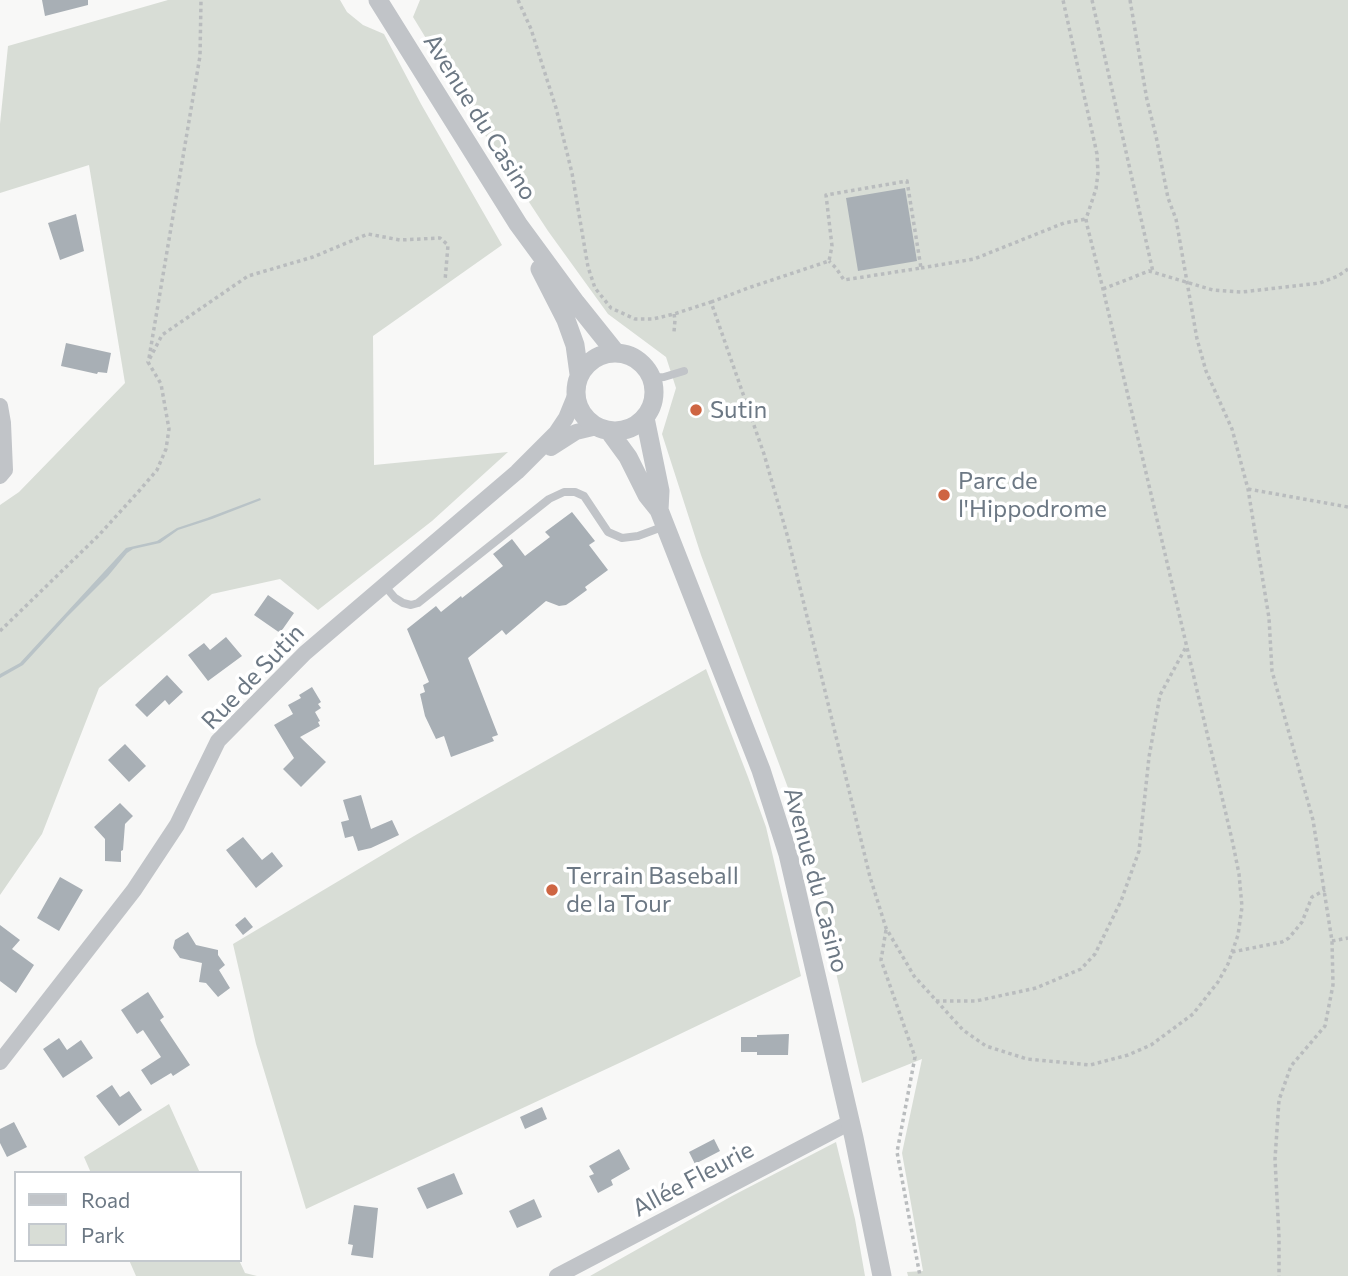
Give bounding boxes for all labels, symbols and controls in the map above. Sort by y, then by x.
street label: Avenue du Casino [417,29,543,205]
place label: Sutin [710,396,767,424]
marker: Sutin [688,402,704,418]
place label: Parc de l'Hippodrome [958,467,1107,523]
marker: Parc de l'Hippodrome [936,487,952,503]
street label: Rue de Sutin [196,618,310,736]
street label: Avenue du Casino [777,784,855,976]
place label: Terrain Baseball de la Tour [566,862,739,918]
marker: Terrain Baseball de la Tour [544,882,560,898]
street label: Allée Fleurie [628,1135,758,1223]
legend [14,1171,242,1262]
text: Road [81,1187,130,1212]
text: Park [81,1222,125,1247]

